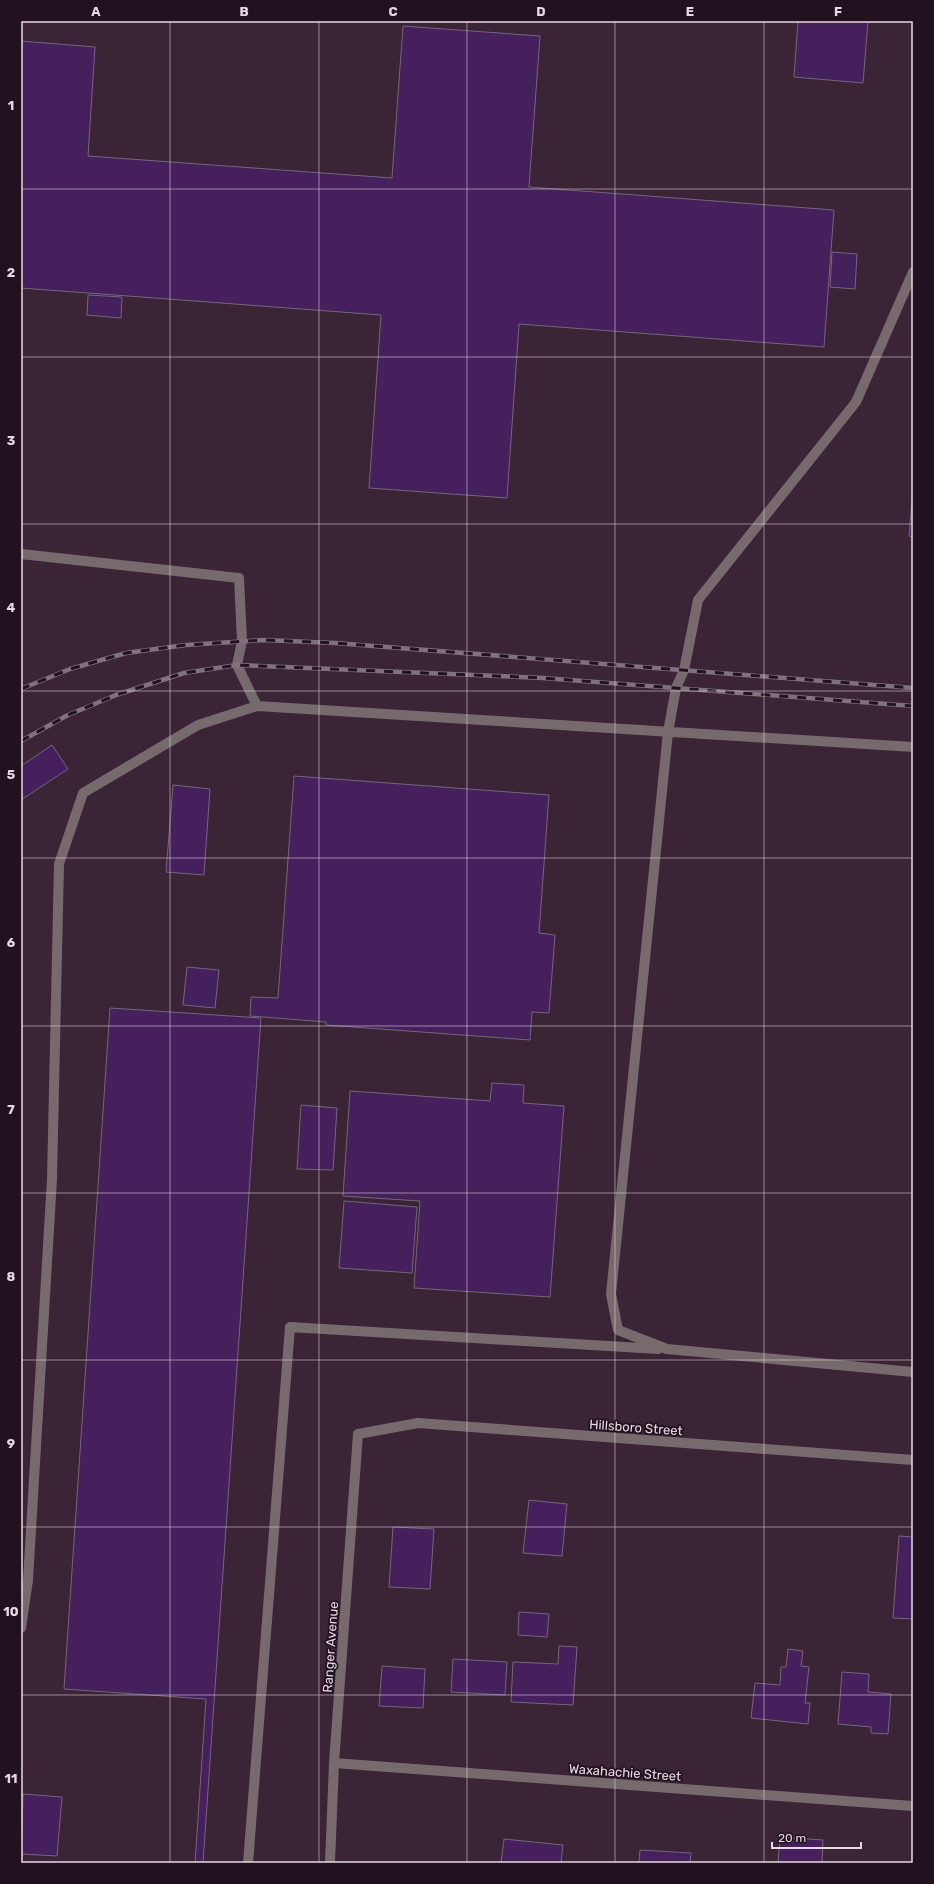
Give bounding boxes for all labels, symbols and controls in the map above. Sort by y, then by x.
text: A [91,4,101,19]
text: B [239,4,249,19]
text: C [388,4,398,19]
text: D [536,4,546,19]
text: E [686,4,694,19]
text: F [834,4,842,19]
text: 1 [8,98,14,113]
text: 2 [7,265,15,280]
text: 3 [7,433,16,448]
text: 4 [7,600,16,615]
text: 5 [7,767,15,782]
text: 6 [7,935,16,950]
text: 7 [7,1102,15,1117]
text: 8 [7,1269,16,1284]
street label: Hillsboro Street [589,1417,683,1438]
text: 9 [7,1436,15,1451]
street label: Ranger Avenue [320,1601,342,1693]
text: 10 [3,1604,19,1619]
street label: Waxahachie Street [568,1761,682,1784]
text: 11 [5,1771,17,1786]
scale bar [772,1824,861,1850]
text: 20 m [778,1831,806,1845]

